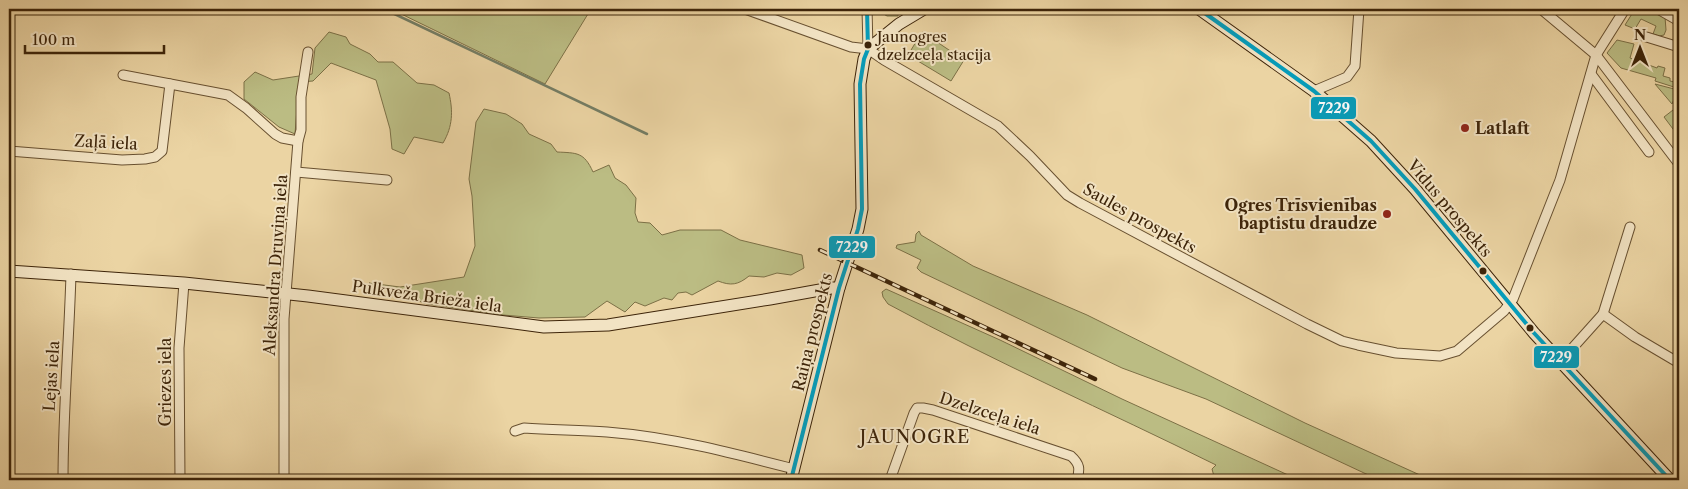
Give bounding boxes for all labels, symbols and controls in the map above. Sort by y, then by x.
scale bar [25,22,164,54]
north arrow [1616,22,1666,72]
text: N [1634,26,1646,44]
place label: Jaunogres dzelzceļa stacija [875,27,991,64]
text: 100 m [32,30,75,49]
marker: Jaunogres dzelzceļa stacija [863,40,873,50]
line badge: 7229 [1310,96,1357,120]
text: 7229 [1318,99,1350,117]
place label: Latlaft [1475,118,1530,138]
marker: Latlaft [1459,122,1471,134]
street label: Zaļā iela [74,130,139,155]
street label: Vidus prospekts [1403,154,1497,261]
street label: Aleksandra Druviņa iela [259,173,291,357]
street label: Saules prospekts [1080,179,1200,257]
place label: Ogres Trīsvienības baptistu draudze [1224,195,1377,233]
marker: Ogres Trīsvienības baptistu draudze [1381,208,1393,220]
line badge: 7229 [828,235,876,259]
text: 7229 [836,238,868,256]
unlabelled marker [1478,266,1488,276]
street label: Raiņa prospekts [788,271,836,393]
street label: Pulkveža Brieža iela [351,276,504,317]
unlabelled marker [1525,323,1535,333]
street label: Griezes iela [155,337,175,426]
street label: Lejas iela [39,339,63,412]
line badge: 7229 [1533,345,1580,369]
text: 7229 [1540,348,1572,366]
street label: Dzelzceļa iela [937,387,1043,440]
district label: JAUNOGRE [857,426,970,448]

